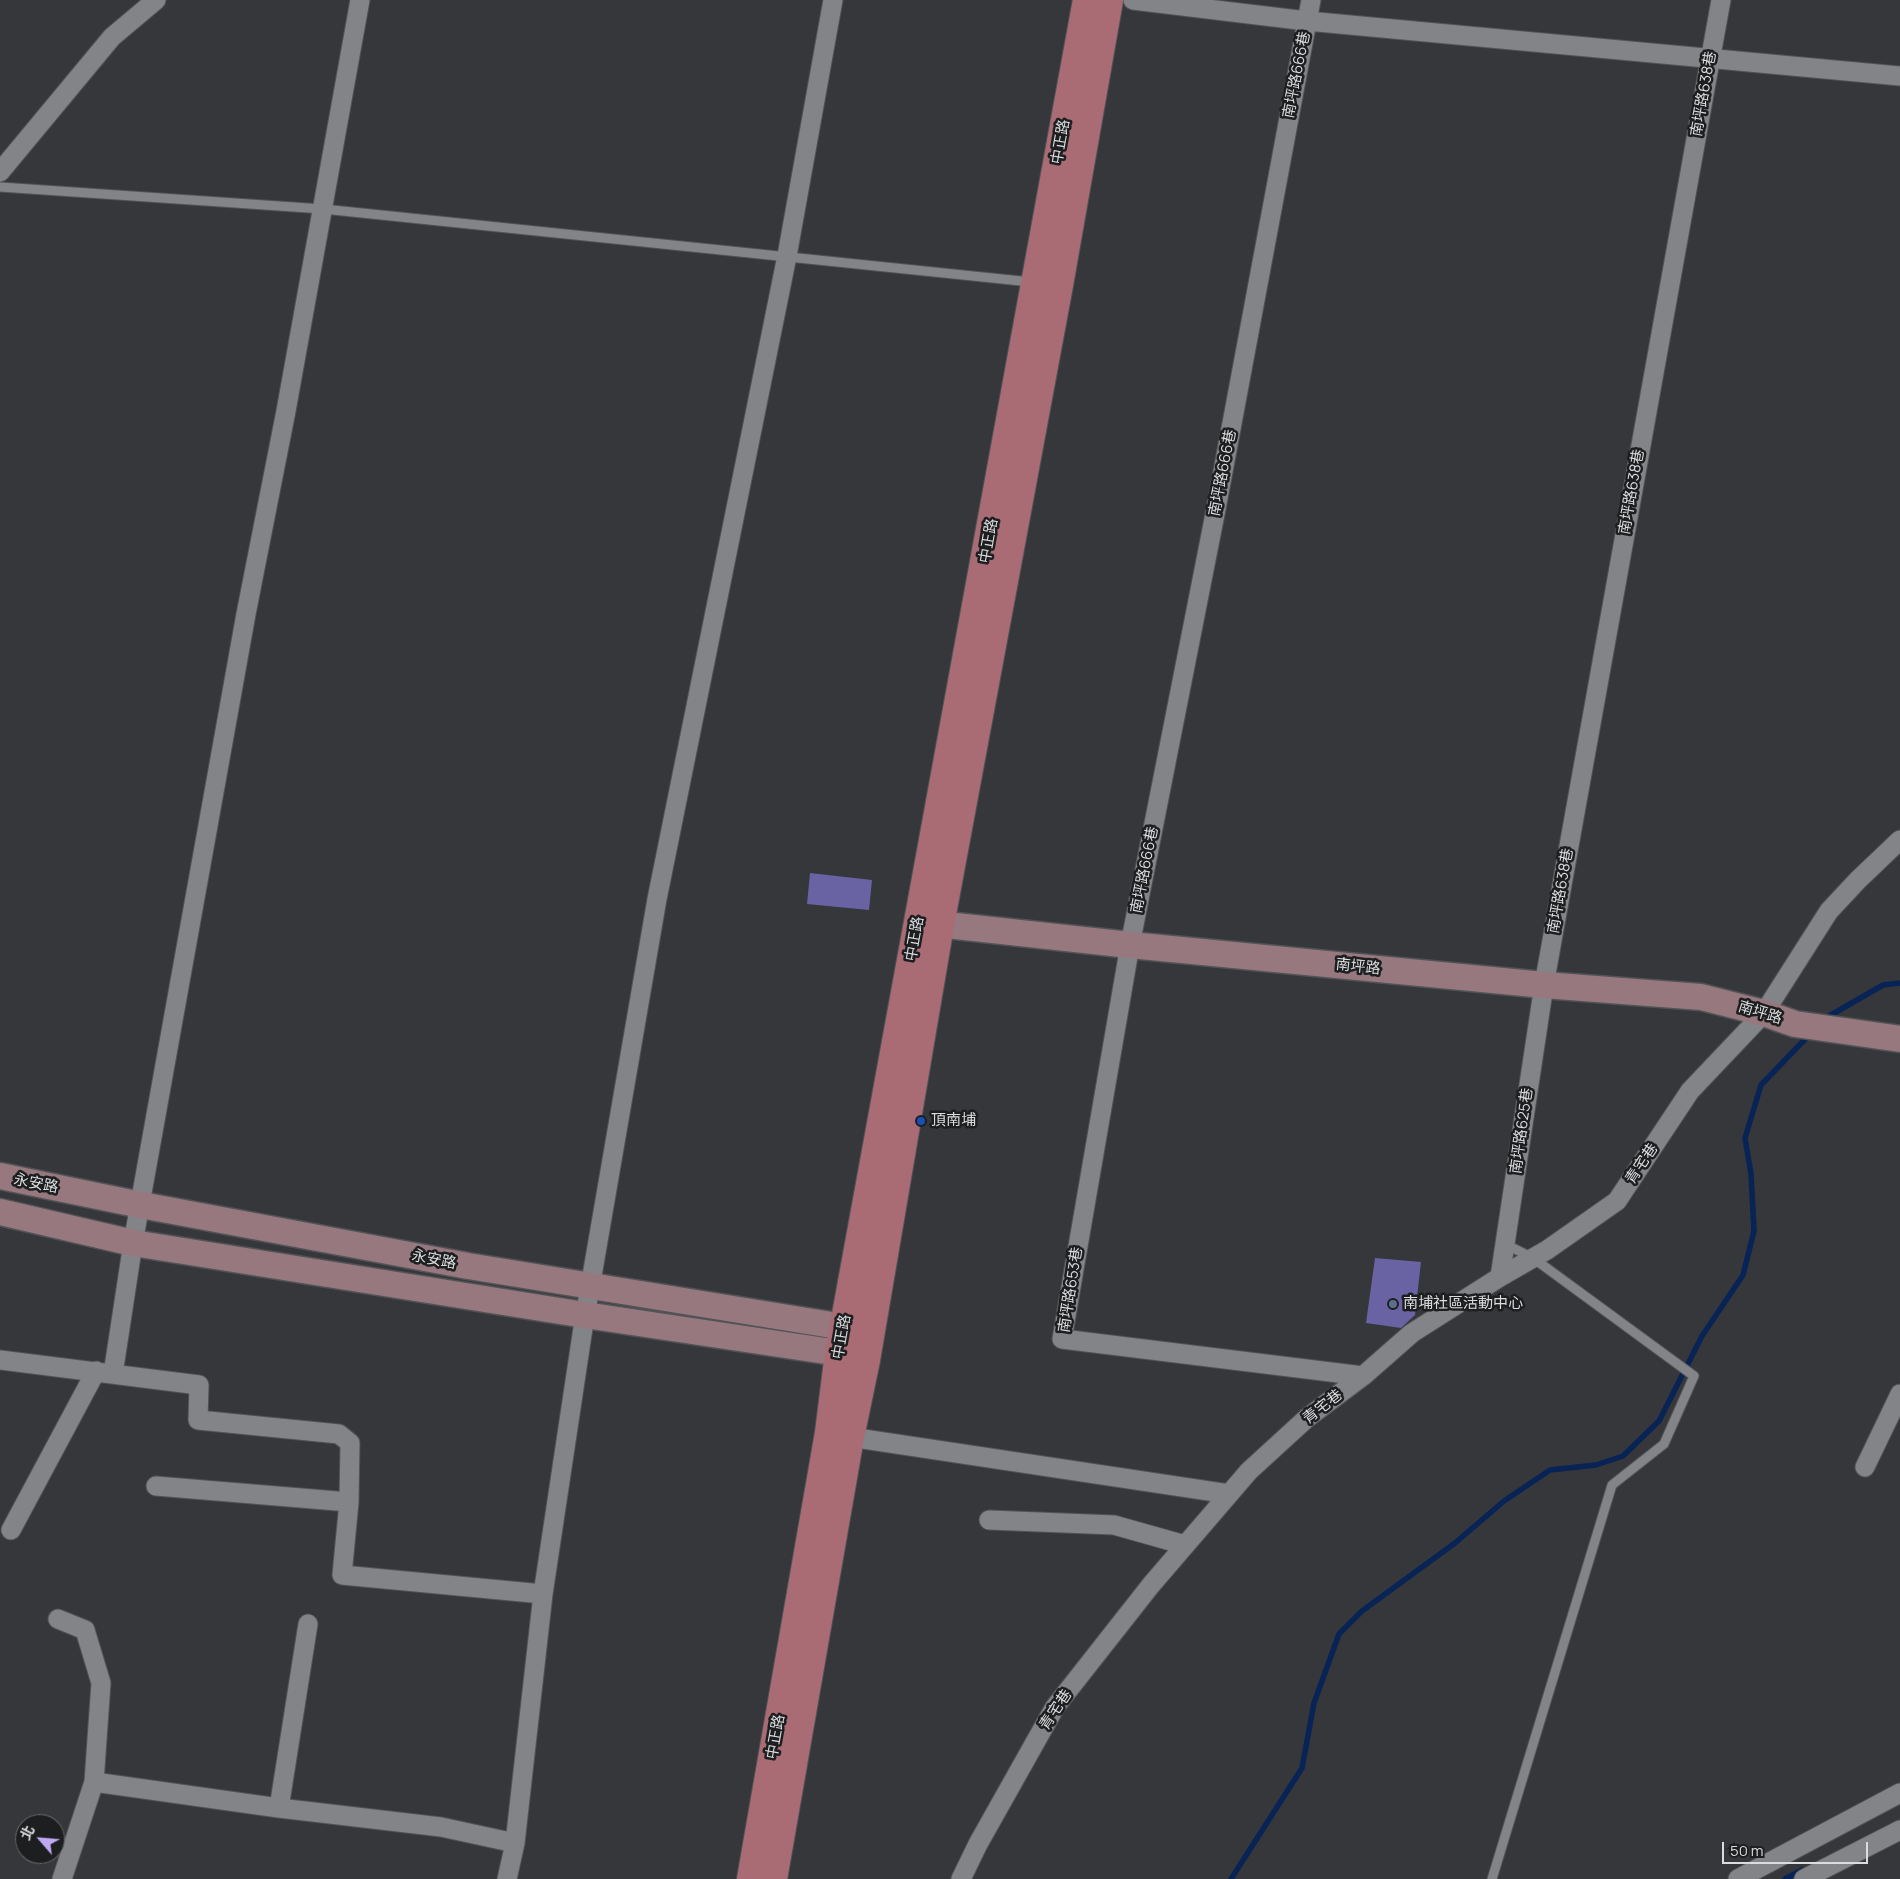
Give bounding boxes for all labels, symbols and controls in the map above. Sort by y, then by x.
street label: 南坪路666巷 [1280,30,1314,120]
street label: 南坪路638巷 [1688,50,1720,138]
street label: 中正路 [1048,118,1074,166]
street label: 南坪路666巷 [1206,428,1240,518]
street label: 南坪路638巷 [1616,448,1648,536]
street label: 中正路 [976,517,1002,565]
street label: 南坪路666巷 [1128,825,1162,915]
street label: 南坪路638巷 [1545,847,1577,935]
street label: 中正路 [902,915,928,963]
street label: 南坪路 [1335,956,1381,978]
street label: 南坪路 [1736,998,1784,1028]
street label: 南坪路625巷 [1507,1087,1537,1175]
place label: 頂南埔 [931,1112,976,1130]
marker: 頂南埔 [915,1115,927,1127]
street label: 青宅巷 [1622,1140,1662,1188]
street label: 永安路 [12,1171,60,1197]
street label: 南坪路653巷 [1055,1246,1087,1334]
street label: 永安路 [410,1247,458,1273]
place label: 南埔社區活動中心 [1403,1295,1523,1313]
marker: 南埔社區活動中心 [1387,1298,1399,1310]
street label: 中正路 [829,1313,855,1361]
street label: 青宅巷 [1300,1386,1346,1428]
street label: 青宅巷 [1036,1686,1076,1734]
street label: 中正路 [763,1713,789,1761]
north arrow [15,1814,65,1864]
text: 北 [15,1822,39,1843]
scale bar [1725,1832,1871,1864]
text: 50 m [1730,1840,1764,1861]

